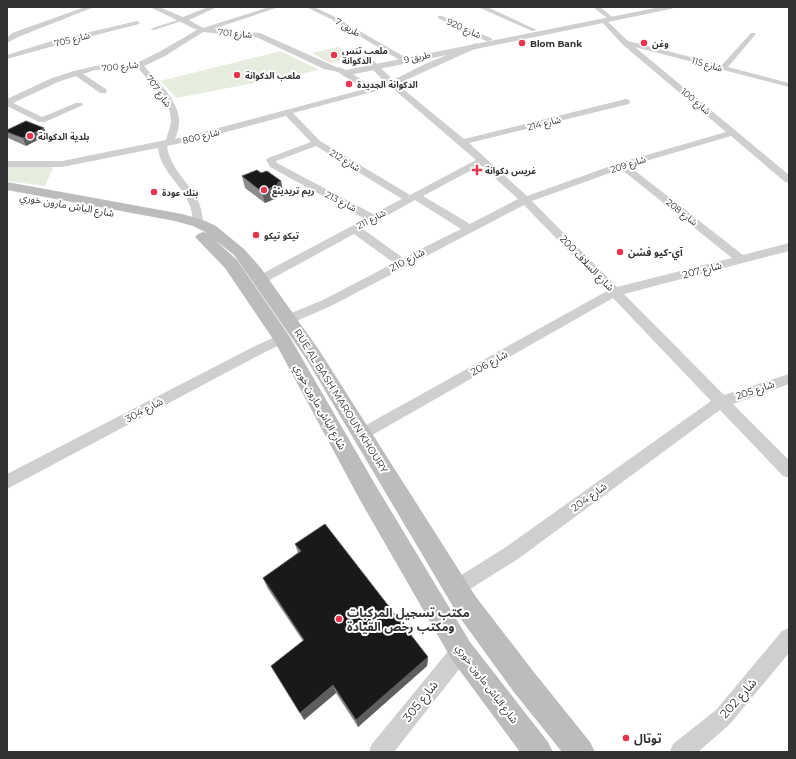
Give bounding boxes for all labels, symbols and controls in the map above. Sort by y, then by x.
street label: 7 طريق [333,15,362,40]
street label: شارع 920 [444,16,483,42]
street label: شارع 701 [217,26,253,42]
street label: شارع 705 [53,29,91,51]
marker: Blom Bank [517,38,527,48]
place label: Blom Bank [530,38,582,49]
marker: وغن [639,38,649,48]
place label: وغن [652,38,669,50]
place label: ملعب تنس الدكوانة [342,45,388,66]
street label: 9 طريق [403,49,432,66]
marker: ملعب تنس الدكوانة [329,50,339,60]
street label: شارع 115 [690,55,724,75]
street label: شارع 700 [101,59,139,75]
marker: ملعب الدكوانة [232,70,242,80]
place label: ملعب الدكوانة [245,70,301,82]
street label: شارع 707 [142,73,174,110]
marker: الدكوانة الجديدة [344,79,354,89]
place label: الدكوانة الجديدة [357,79,418,91]
street label: شارع 100 [678,86,713,118]
street label: شارع 214 [526,114,562,134]
street label: 800 شارع [181,126,221,148]
marker: بلدية الدكوانة [25,131,35,141]
place label: بلدية الدكوانة [38,131,89,143]
street label: شارع 212 [327,147,362,175]
street label: شارع 209 [609,153,648,177]
marker: غريس دكوانة [472,165,482,175]
place label: غريس دكوانة [485,165,536,177]
marker: ريم تريدينغ [259,185,269,195]
place label: ريم تريدينغ [272,185,315,198]
marker: بنك عودة [149,187,159,197]
place label: بنك عودة [162,187,198,199]
street label: شارع 213 [323,189,358,215]
street label: شارع الباش مارون خوري [18,190,115,221]
street label: شارع 208 [663,196,700,229]
street label: شارع 211 [354,207,388,233]
marker: تيكو تيكو [251,230,261,240]
place label: تيكو تيكو [264,230,300,242]
street label: 200 شارع السلاف [556,232,617,295]
street label: شارع 210 [387,245,427,276]
place label: آي-كيو فشن [628,246,684,261]
marker: آي-كيو فشن [615,247,625,257]
street label: شارع 207 [681,258,724,282]
street label: RUE AL BASH MAROUN KHOURY [291,326,391,476]
street label: شارع 206 [468,347,510,379]
street label: شارع الباش مارون خوري [290,362,349,453]
street label: شارع 205 [734,377,777,404]
street label: شارع 304 [123,395,166,426]
street label: شارع 204 [569,480,610,515]
place label: مكتب تسجيل المركبات ومكتب رخص القيادة [347,605,470,634]
marker: مكتب تسجيل المركبات ومكتب رخص القيادة [334,614,344,624]
street label: شارع الباش مارون خوري [452,642,521,727]
street label: شارع 202 [717,675,761,722]
street label: شارع 305 [399,677,442,726]
place label: توتال [634,731,662,746]
marker: توتال [621,733,631,743]

